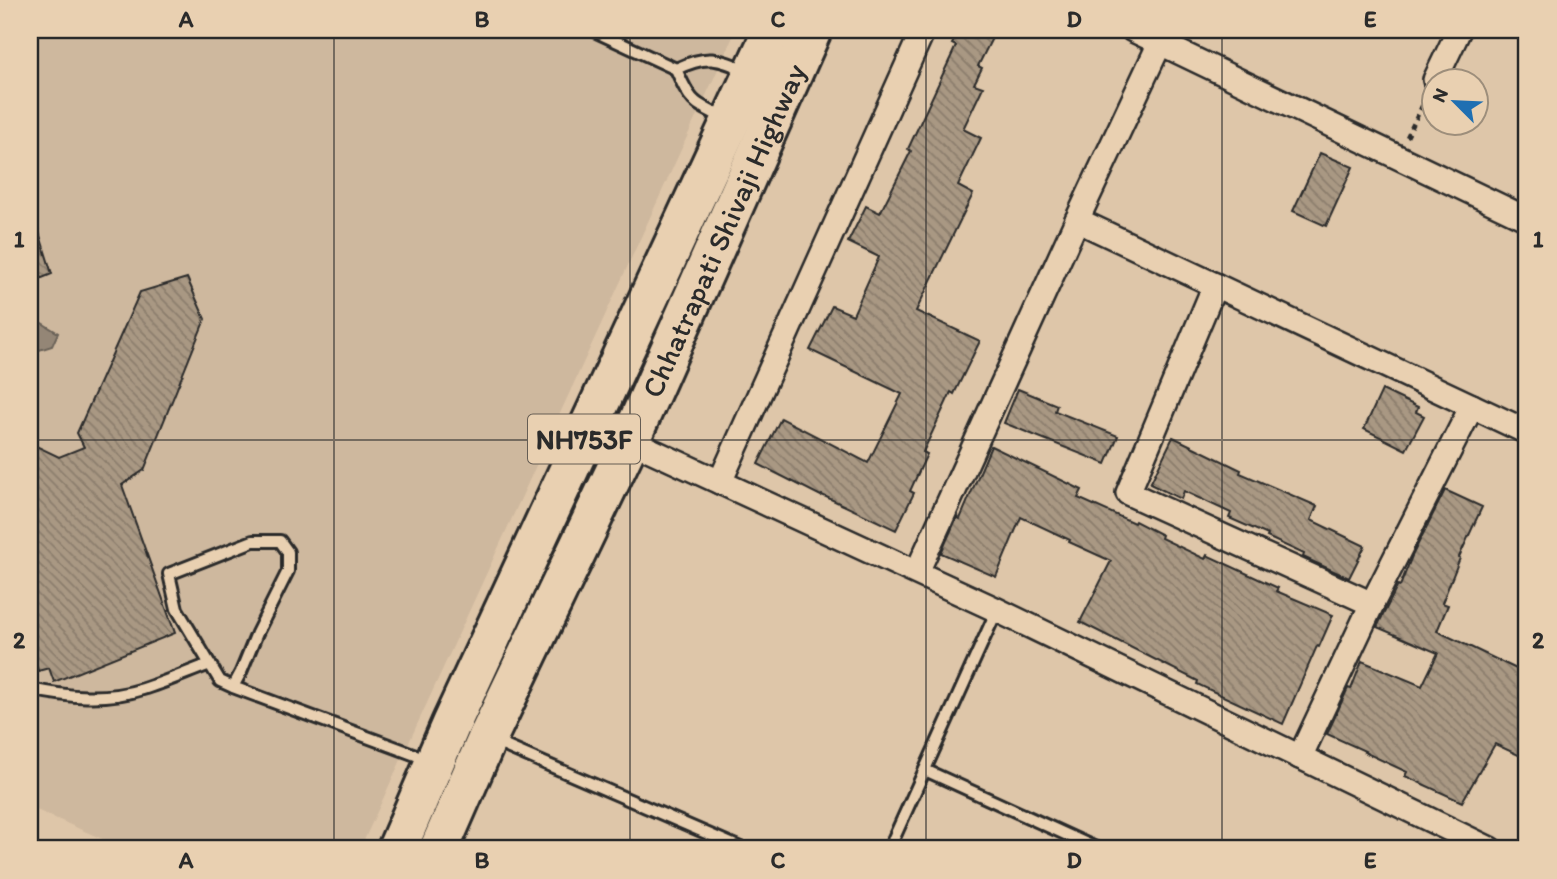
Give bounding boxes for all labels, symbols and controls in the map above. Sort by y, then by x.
text: A [178,5,194,33]
text: B [475,5,490,33]
text: C [771,5,786,33]
text: D [1066,5,1082,33]
text: E [1364,5,1377,33]
street label: Chhatrapati Shivaji Highway [633,57,813,403]
north arrow [1420,66,1490,136]
text: N [1427,85,1453,106]
text: 1 [14,225,25,253]
text: 1 [1533,225,1544,253]
road number: NH753F [528,414,640,464]
text: 2 [13,626,26,654]
text: 2 [1532,626,1545,654]
text: A [178,846,194,874]
text: B [475,846,490,874]
text: C [771,846,786,874]
text: D [1066,846,1082,874]
text: E [1364,846,1377,874]

